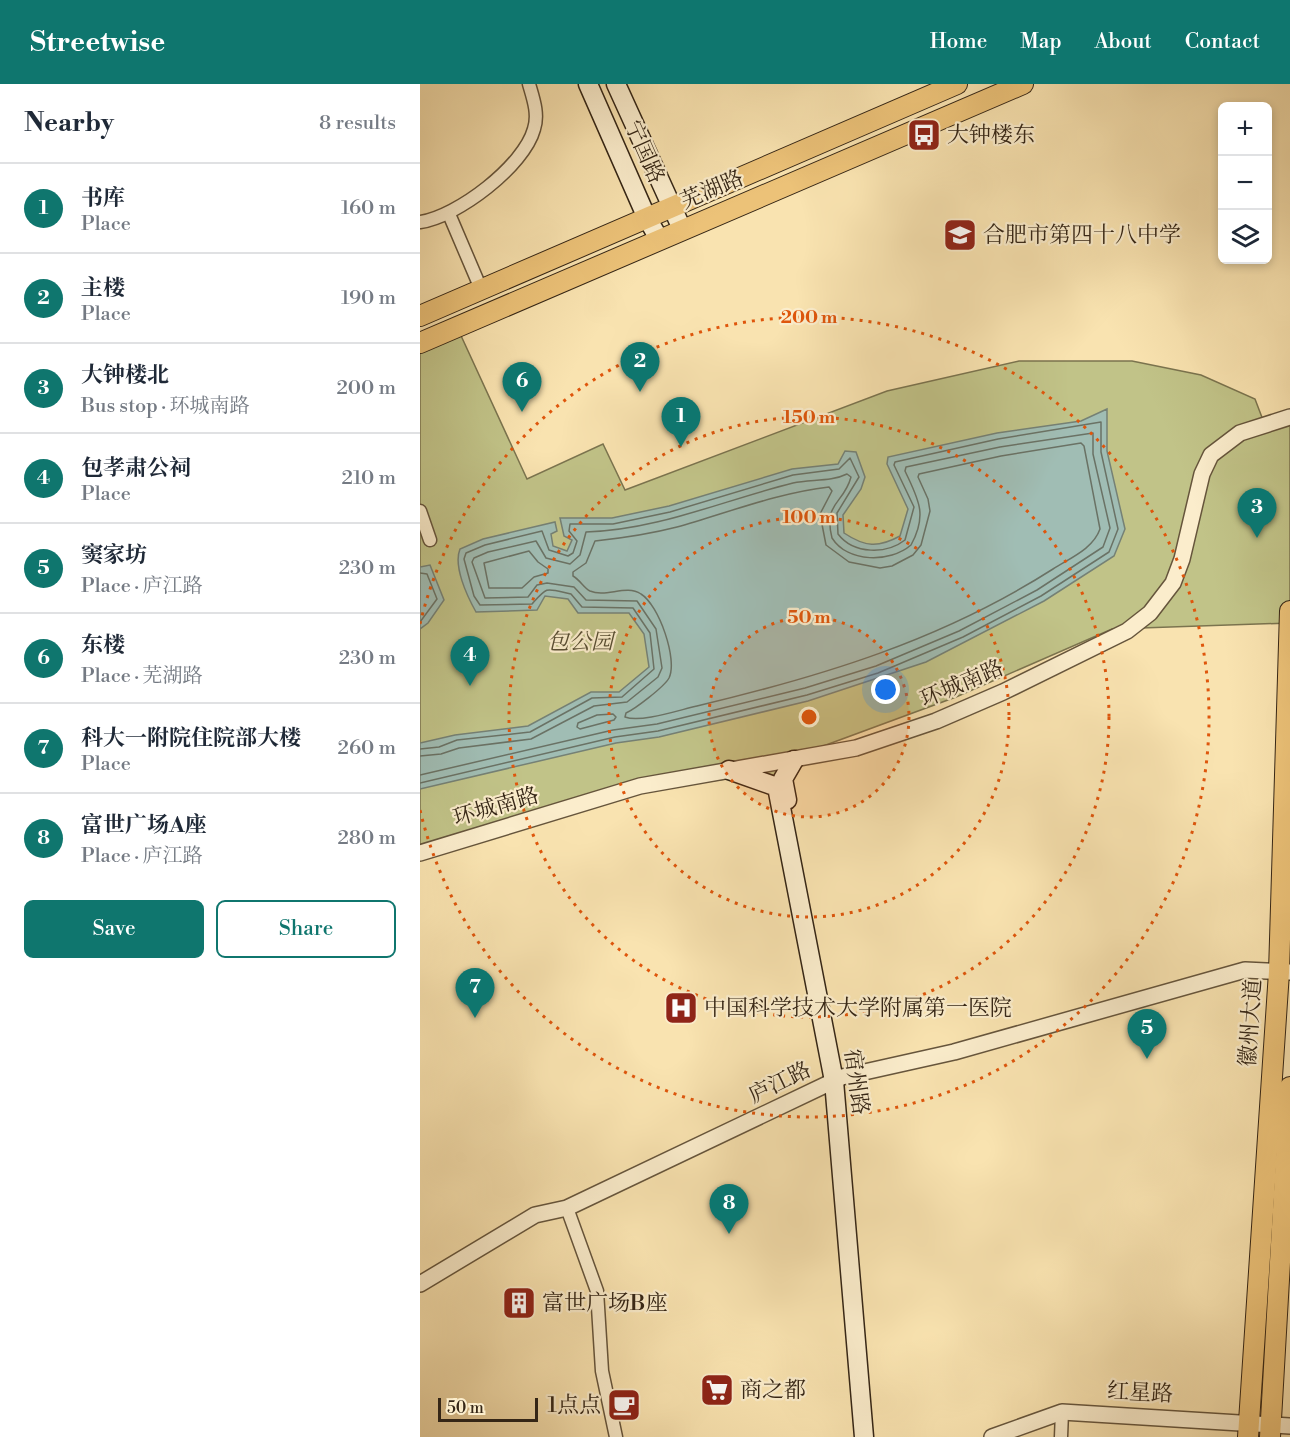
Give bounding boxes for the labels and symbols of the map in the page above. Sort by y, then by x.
street label: 宁国路 [618,116,670,188]
bus stop icon: 大钟楼东 [906,117,942,153]
place label: 大钟楼东 [947,122,1035,149]
street label: 芜湖路 [676,165,748,215]
school or university icon: 合肥市第四十八中学 [942,217,978,253]
place label: 合肥市第四十八中学 [983,222,1181,249]
text: 200 m [781,306,838,329]
pin: 2 [620,342,660,392]
pin: 6 [502,362,542,412]
pin: 1 [662,398,700,447]
text: 150 m [783,406,836,429]
pin: 3 [1238,488,1276,538]
text: 100 m [782,506,836,529]
text: 50 m [787,606,831,629]
park label: 包公园 [547,629,616,656]
pin: 4 [451,636,490,686]
street label: 环城南路 [916,654,1008,714]
your location [871,675,900,704]
centre of rings [799,707,819,727]
street label: 环城南路 [450,782,542,832]
pin: 7 [456,968,494,1018]
street label: 徽州大道 [1234,978,1268,1068]
hospital icon: 中国科学技术大学附属第一医院 [663,990,699,1026]
place label: 中国科学技术大学附属第一医院 [704,995,1012,1022]
pin: 5 [1128,1010,1166,1059]
street label: 宿州路 [838,1047,874,1117]
street label: 庐江路 [744,1056,816,1110]
pin: 8 [710,1184,748,1234]
building icon: 富世广场B座 [501,1285,537,1321]
place label: 富世广场B座 [542,1290,667,1317]
supermarket icon: 商之都 [699,1372,735,1408]
place label: 商之都 [740,1377,806,1404]
street label: 红星路 [1106,1378,1174,1408]
cafe icon: 1点点 [606,1387,642,1423]
place label: 1点点 [548,1392,601,1419]
scale bar [438,1395,538,1422]

